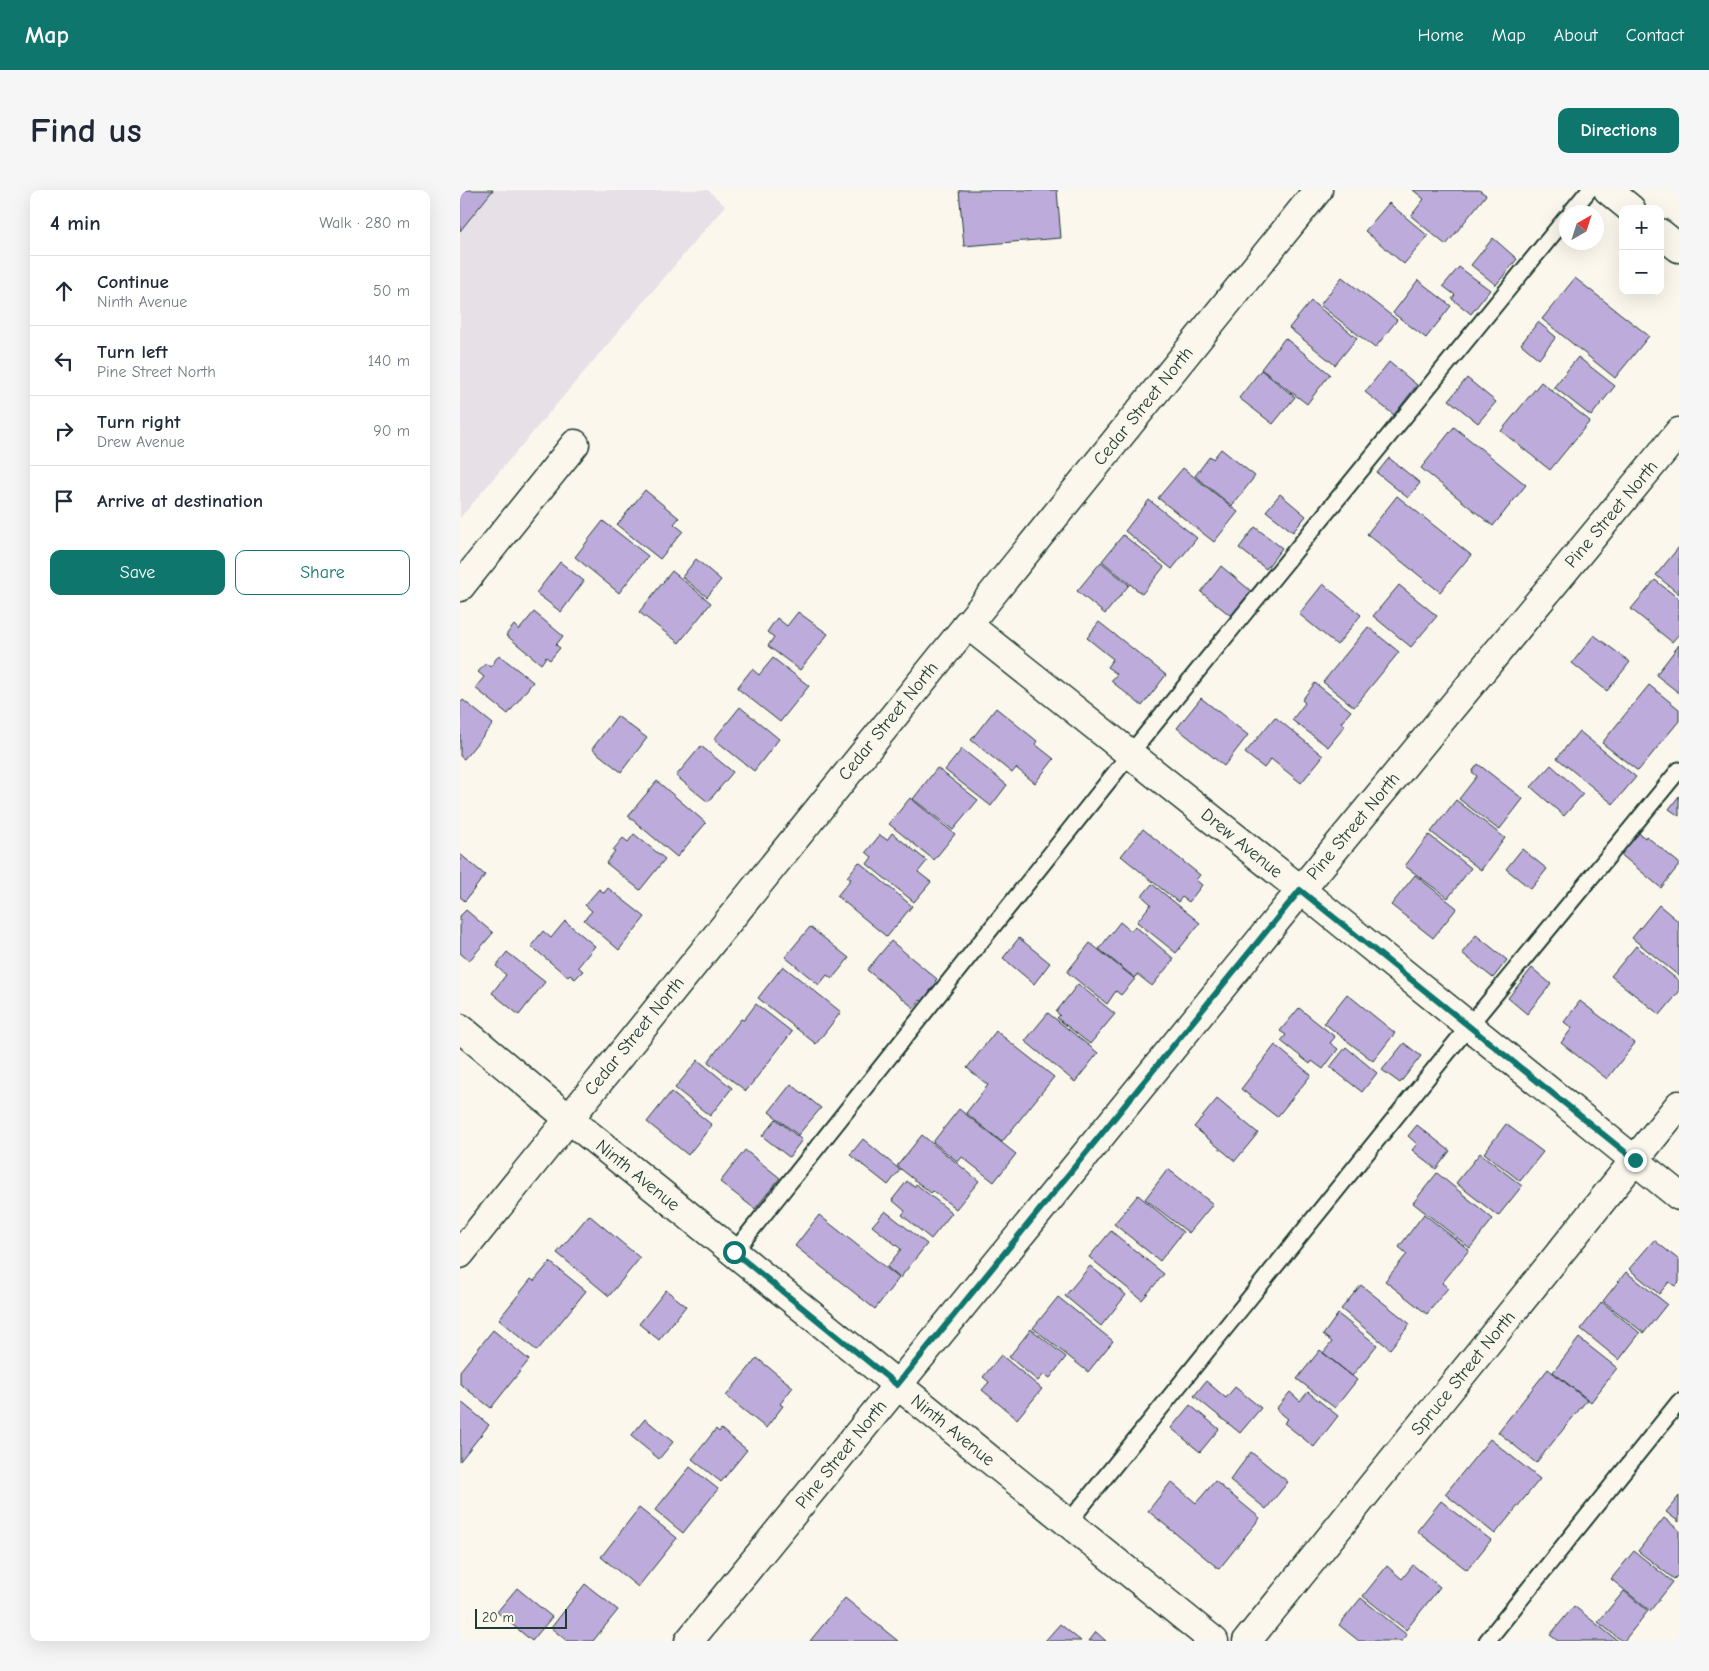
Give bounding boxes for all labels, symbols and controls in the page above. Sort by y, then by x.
text: Map [25,21,69,49]
text: Home [1417,25,1464,46]
text: Map [1492,25,1526,46]
text: About [1554,25,1598,46]
text: Contact [1626,25,1684,46]
button: Directions [1558,108,1679,153]
text: Find us [30,110,142,151]
north arrow [1559,205,1604,250]
map controls [1619,205,1664,295]
button: + [1619,205,1664,250]
text: 4 min [50,211,101,235]
text: Walk · 280 m [319,214,410,232]
button: − [1619,250,1664,295]
text: Continue [97,271,169,293]
icon: ahead [50,277,78,305]
text: 50 m [373,282,410,300]
text: Ninth Avenue [97,293,187,311]
text: Turn left [97,341,168,363]
street label: Cedar Street North [1089,343,1198,470]
icon: left [50,347,78,375]
text: 140 m [368,352,410,370]
text: Pine Street North [97,363,216,381]
text: Turn right [97,411,181,433]
icon: right [50,417,78,445]
text: 90 m [373,422,410,440]
text: Drew Avenue [97,433,185,451]
street label: Pine Street North [1560,456,1662,572]
icon: arrive [50,487,78,515]
text: Arrive at destination [97,490,263,512]
button: Save [50,550,225,595]
button: Share [235,550,410,595]
street label: Cedar Street North [834,658,943,785]
street label: Pine Street North [1302,768,1404,884]
street label: Drew Avenue [1197,804,1287,883]
street label: Cedar Street North [580,973,689,1100]
street label: Ninth Avenue [592,1135,684,1215]
route end [1624,1149,1647,1172]
route start [723,1241,746,1264]
street label: Spruce Street North [1407,1307,1520,1440]
street label: Ninth Avenue [907,1390,999,1470]
street label: Pine Street North [791,1396,892,1513]
scale bar [475,1606,568,1629]
text: 20 m [482,1609,514,1626]

